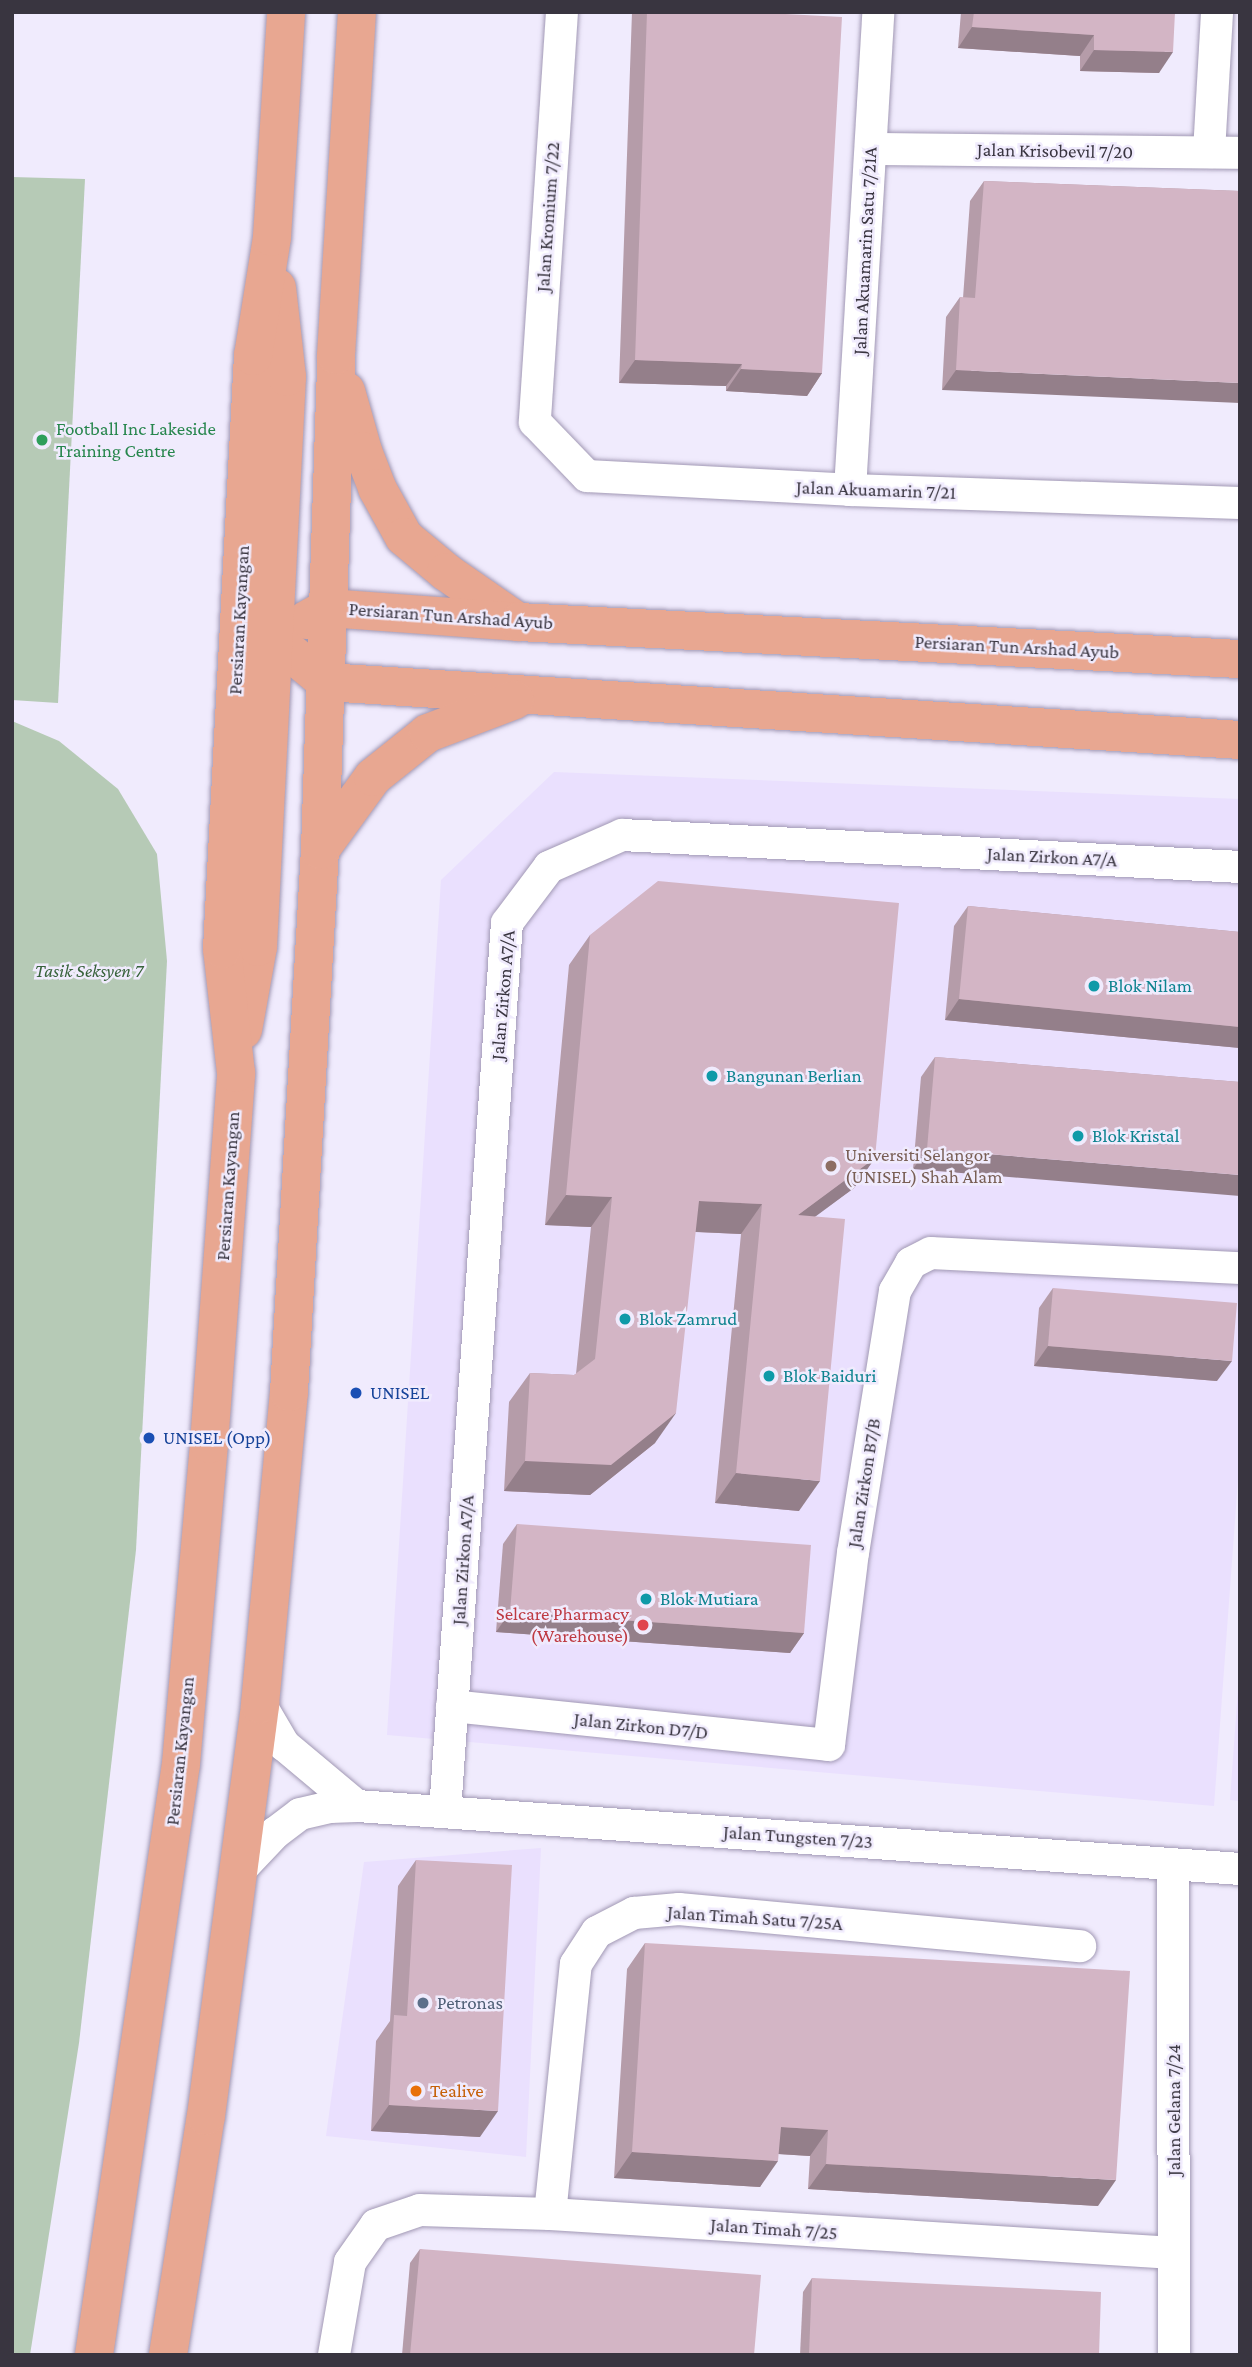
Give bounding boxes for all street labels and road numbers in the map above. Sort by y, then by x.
street label: Jalan Krisobevil 7/20 [977,138,1133,164]
street label: Jalan Kromium 7/22 [531,141,565,293]
street label: Jalan Akuamarin Satu 7/21A [848,146,882,356]
street label: Jalan Akuamarin 7/21 [796,476,956,504]
street label: Persiaran Kayangan [224,545,254,695]
street label: Persiaran Tun Arshad Ayub [348,597,554,635]
street label: Persiaran Tun Arshad Ayub [914,630,1120,664]
street label: Jalan Zirkon A7/A [986,842,1118,872]
street label: Jalan Zirkon A7/A [486,929,520,1061]
street label: Persiaran Kayangan [211,1111,245,1261]
street label: Jalan Zirkon B7/B [843,1417,885,1549]
street label: Jalan Zirkon A7/A [447,1494,479,1626]
street label: Persiaran Kayangan [161,1675,199,1827]
street label: Jalan Zirkon D7/D [573,1708,709,1744]
street label: Jalan Tungsten 7/23 [722,1820,874,1854]
street label: Jalan Timah Satu 7/25A [667,1900,843,1936]
street label: Jalan Gelana 7/24 [1163,2044,1185,2176]
street label: Jalan Timah 7/25 [710,2213,838,2245]

